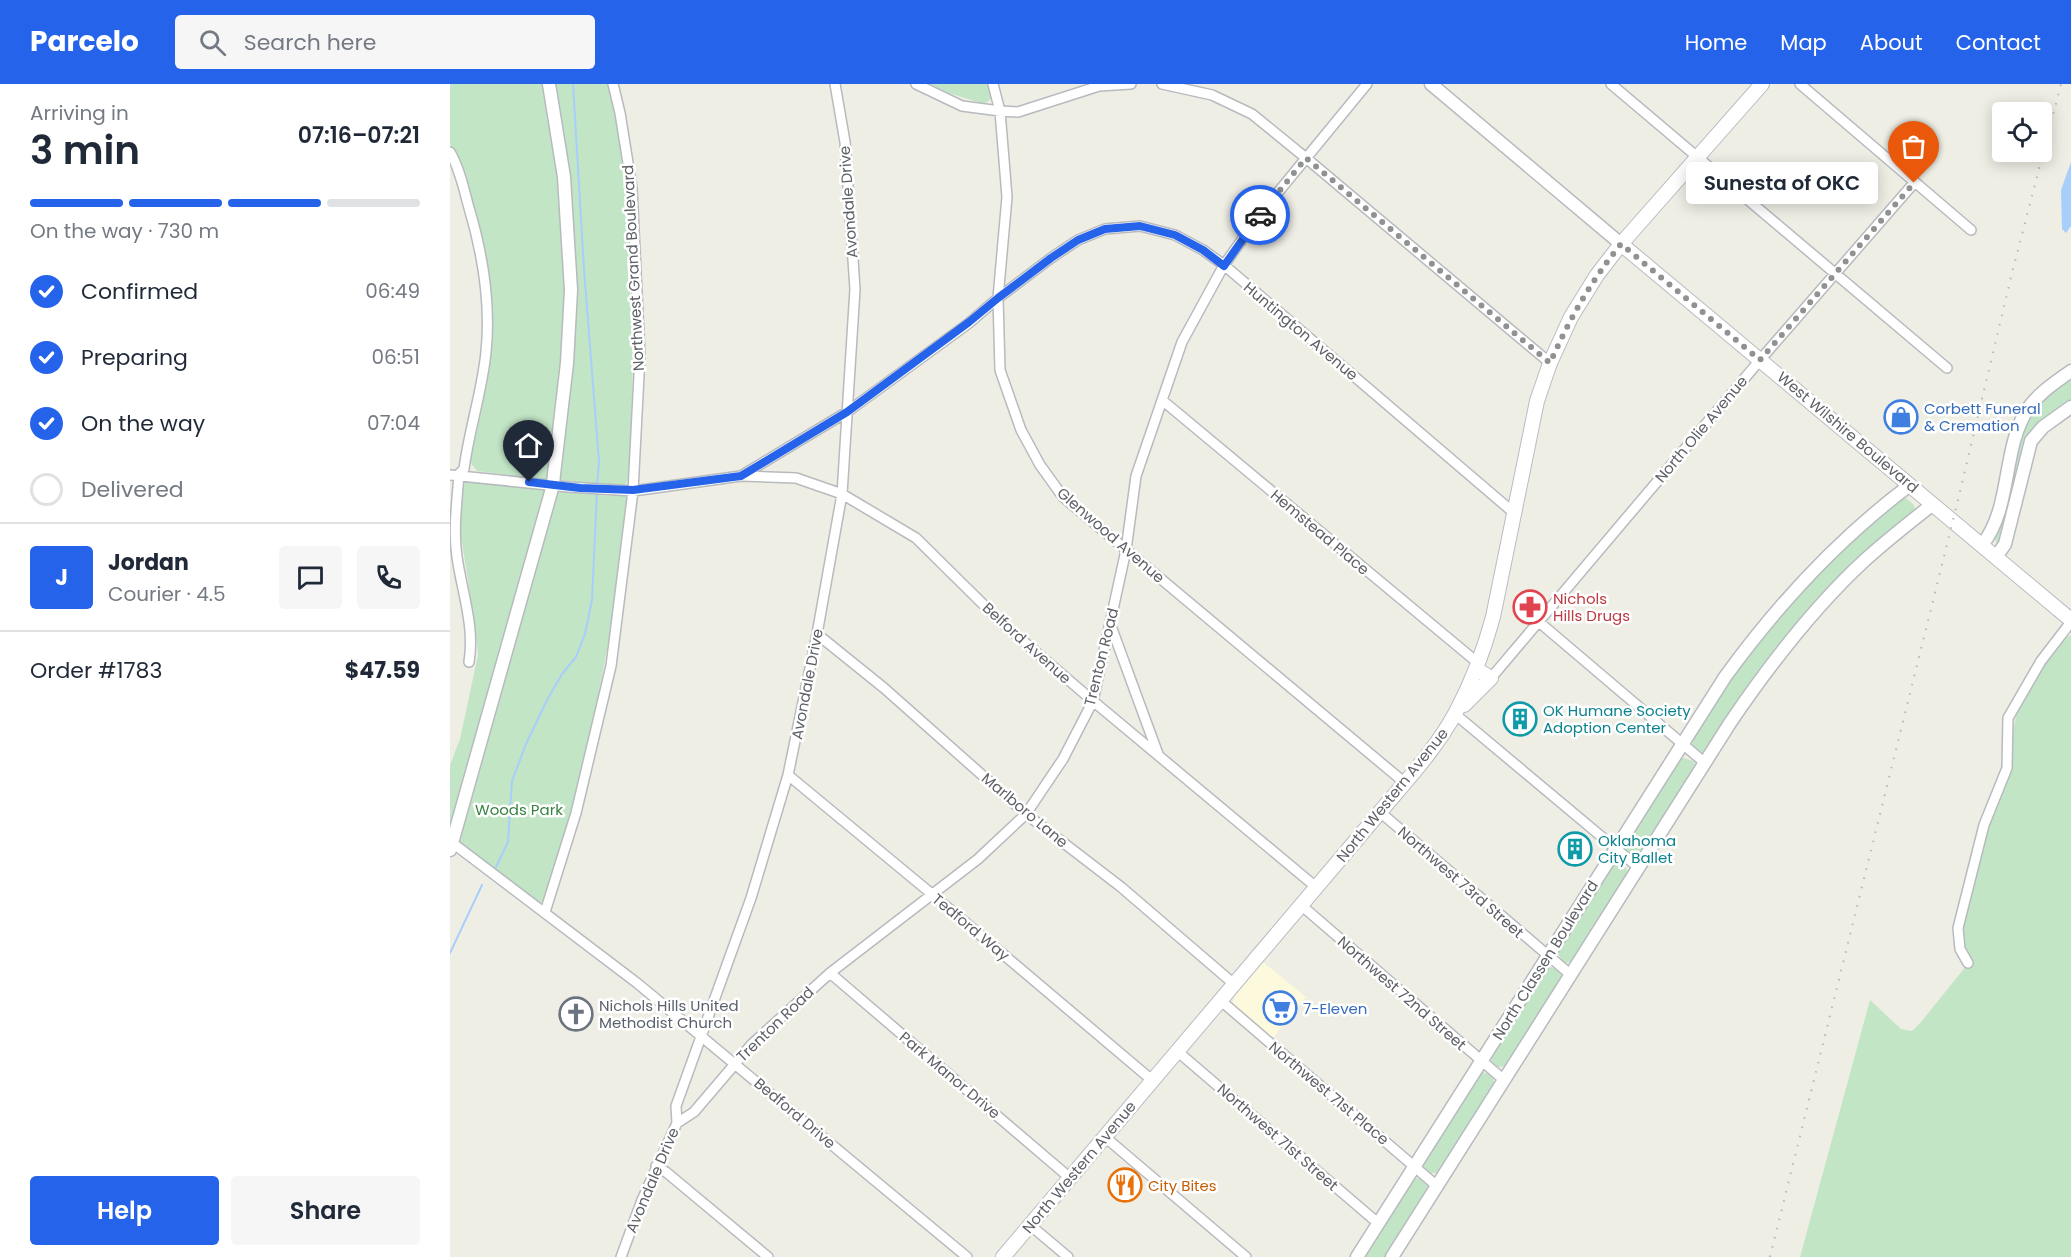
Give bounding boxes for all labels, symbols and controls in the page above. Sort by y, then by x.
search box [175,15,595,69]
text: Parcelo [30,22,139,61]
icon: search [196,26,229,59]
text: Search here [244,27,376,58]
text: Home [1685,28,1747,57]
text: Map [1780,28,1827,57]
text: About [1860,28,1923,57]
text: Contact [1956,28,2041,57]
text: Arriving in [30,99,129,127]
map controls [1992,102,2052,162]
button: locate [1992,102,2052,162]
text: 07:16–07:21 [298,120,420,151]
pin [1888,121,1939,183]
text: 3 min [30,123,140,178]
icon: bag [1897,130,1930,163]
street label: Avondale Drive [834,145,862,259]
callout: Sunesta of OKC [1686,162,1878,204]
street label: Northwest Grand Boulevard [617,164,649,372]
text: Sunesta of OKC [1704,169,1860,197]
courier [1230,185,1290,245]
icon: car [1244,199,1277,232]
text: On the way · 730 m [30,217,219,245]
icon: check [30,275,63,308]
text: Confirmed [81,276,198,307]
text: 06:49 [365,277,420,305]
street label: Huntington Avenue [1239,277,1363,385]
icon: check [30,341,63,374]
text: Preparing [81,342,188,373]
text: 06:51 [372,343,420,371]
street label: West Wilshire Boulevard [1773,366,1923,498]
street label: North Olie Avenue [1650,371,1752,487]
place label: Corbett Funeral & Cremation [1924,398,2041,436]
shop icon: Corbett Funeral & Cremation [1883,399,1919,435]
icon: check [30,407,63,440]
text: On the way [81,408,205,439]
text: 07:04 [367,409,420,437]
pin [503,420,554,482]
icon: home [512,429,545,462]
text: Delivered [81,474,184,505]
street label: Glenwood Avenue [1053,482,1169,588]
street label: Hemstead Place [1266,484,1374,580]
button: chat [279,546,342,609]
button: phone [357,546,420,609]
text: Jordan [108,547,189,578]
text: J [55,562,68,593]
text: Courier · 4.5 [108,580,226,608]
place label: Nichols Hills Drugs [1553,588,1630,626]
pharmacy icon: Nichols Hills Drugs [1512,589,1548,625]
street label: Belford Avenue [978,597,1076,689]
street label: Trenton Road [1079,606,1123,708]
street label: Avondale Drive [786,627,828,741]
text: Order #1783 [30,655,162,686]
text: $47.59 [345,655,420,686]
place label: OK Humane Society Adoption Center [1543,700,1691,738]
building icon: OK Humane Society Adoption Center [1502,701,1538,737]
street label: North Western Avenue [1331,724,1453,866]
street label: Marlboro Lane [977,768,1073,852]
park label: Woods Park [475,799,563,820]
street label: Northwest 73rd Street [1394,821,1528,943]
place label: Oklahoma City Ballet [1598,830,1676,868]
building icon: Oklahoma City Ballet [1557,831,1593,867]
street label: North Classen Boulevard [1487,876,1603,1044]
street label: Tedford Way [928,888,1015,966]
street label: Northwest 72nd Street [1333,931,1471,1055]
street label: Trenton Road [732,982,818,1066]
supermarket icon: 7-Eleven [1262,990,1298,1026]
place label: Nichols Hills United Methodist Church [599,995,739,1033]
church icon: Nichols Hills United Methodist Church [558,996,594,1032]
place label: 7-Eleven [1303,998,1367,1019]
street label: Park Manor Drive [895,1027,1005,1123]
street label: Northwest 71st Place [1264,1036,1394,1150]
street label: Bedford Drive [750,1073,840,1153]
street label: Northwest 71st Street [1213,1079,1343,1195]
street label: North Western Avenue [1017,1096,1141,1238]
street label: Avondale Drive [620,1124,684,1236]
restaurant icon: City Bites [1107,1167,1143,1203]
place label: City Bites [1148,1175,1217,1196]
button: Help [30,1176,219,1245]
button: Share [231,1176,420,1245]

